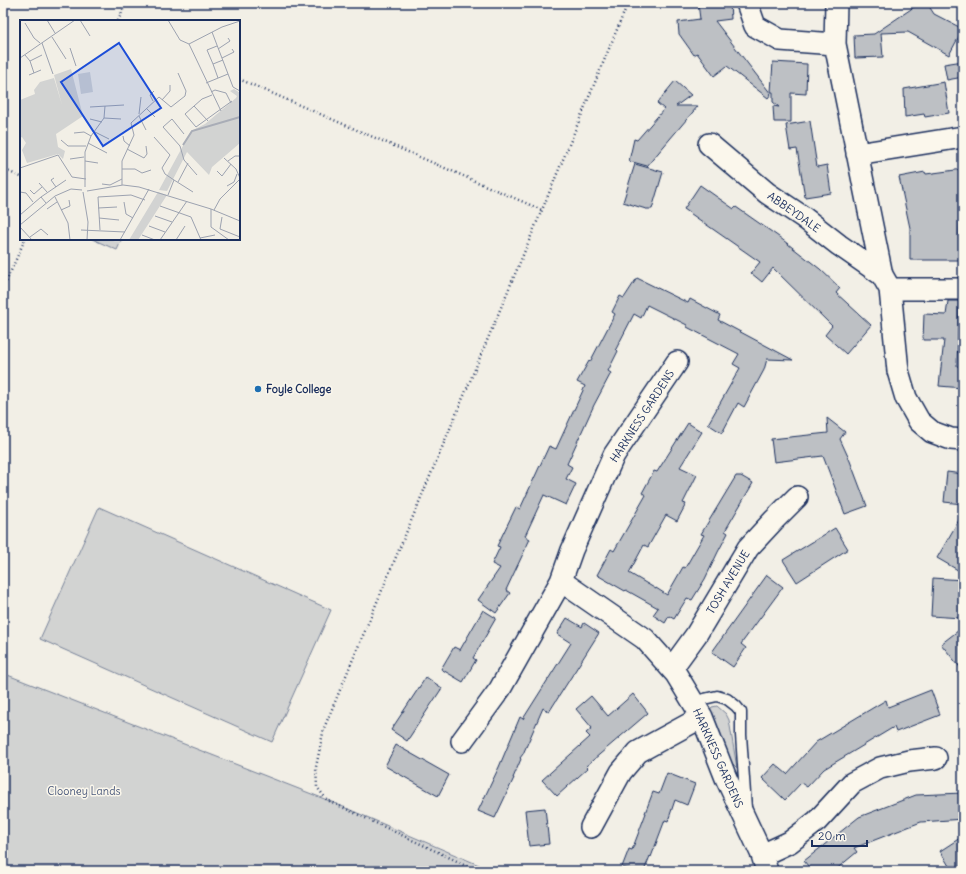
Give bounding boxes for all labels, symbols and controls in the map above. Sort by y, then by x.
inset map [20,20,240,240]
street label: ABBEYDALE [765,189,823,235]
street label: HARKNESS GARDENS [607,367,677,465]
place label: Foyle College [266,382,331,397]
marker: Foyle College [253,384,263,394]
street label: TOSH AVENUE [703,547,753,617]
street label: HARKNESS GARDENS [690,706,746,810]
park label: Clooney Lands [47,784,121,798]
scale bar [812,822,867,848]
text: 20 m [818,828,846,843]

